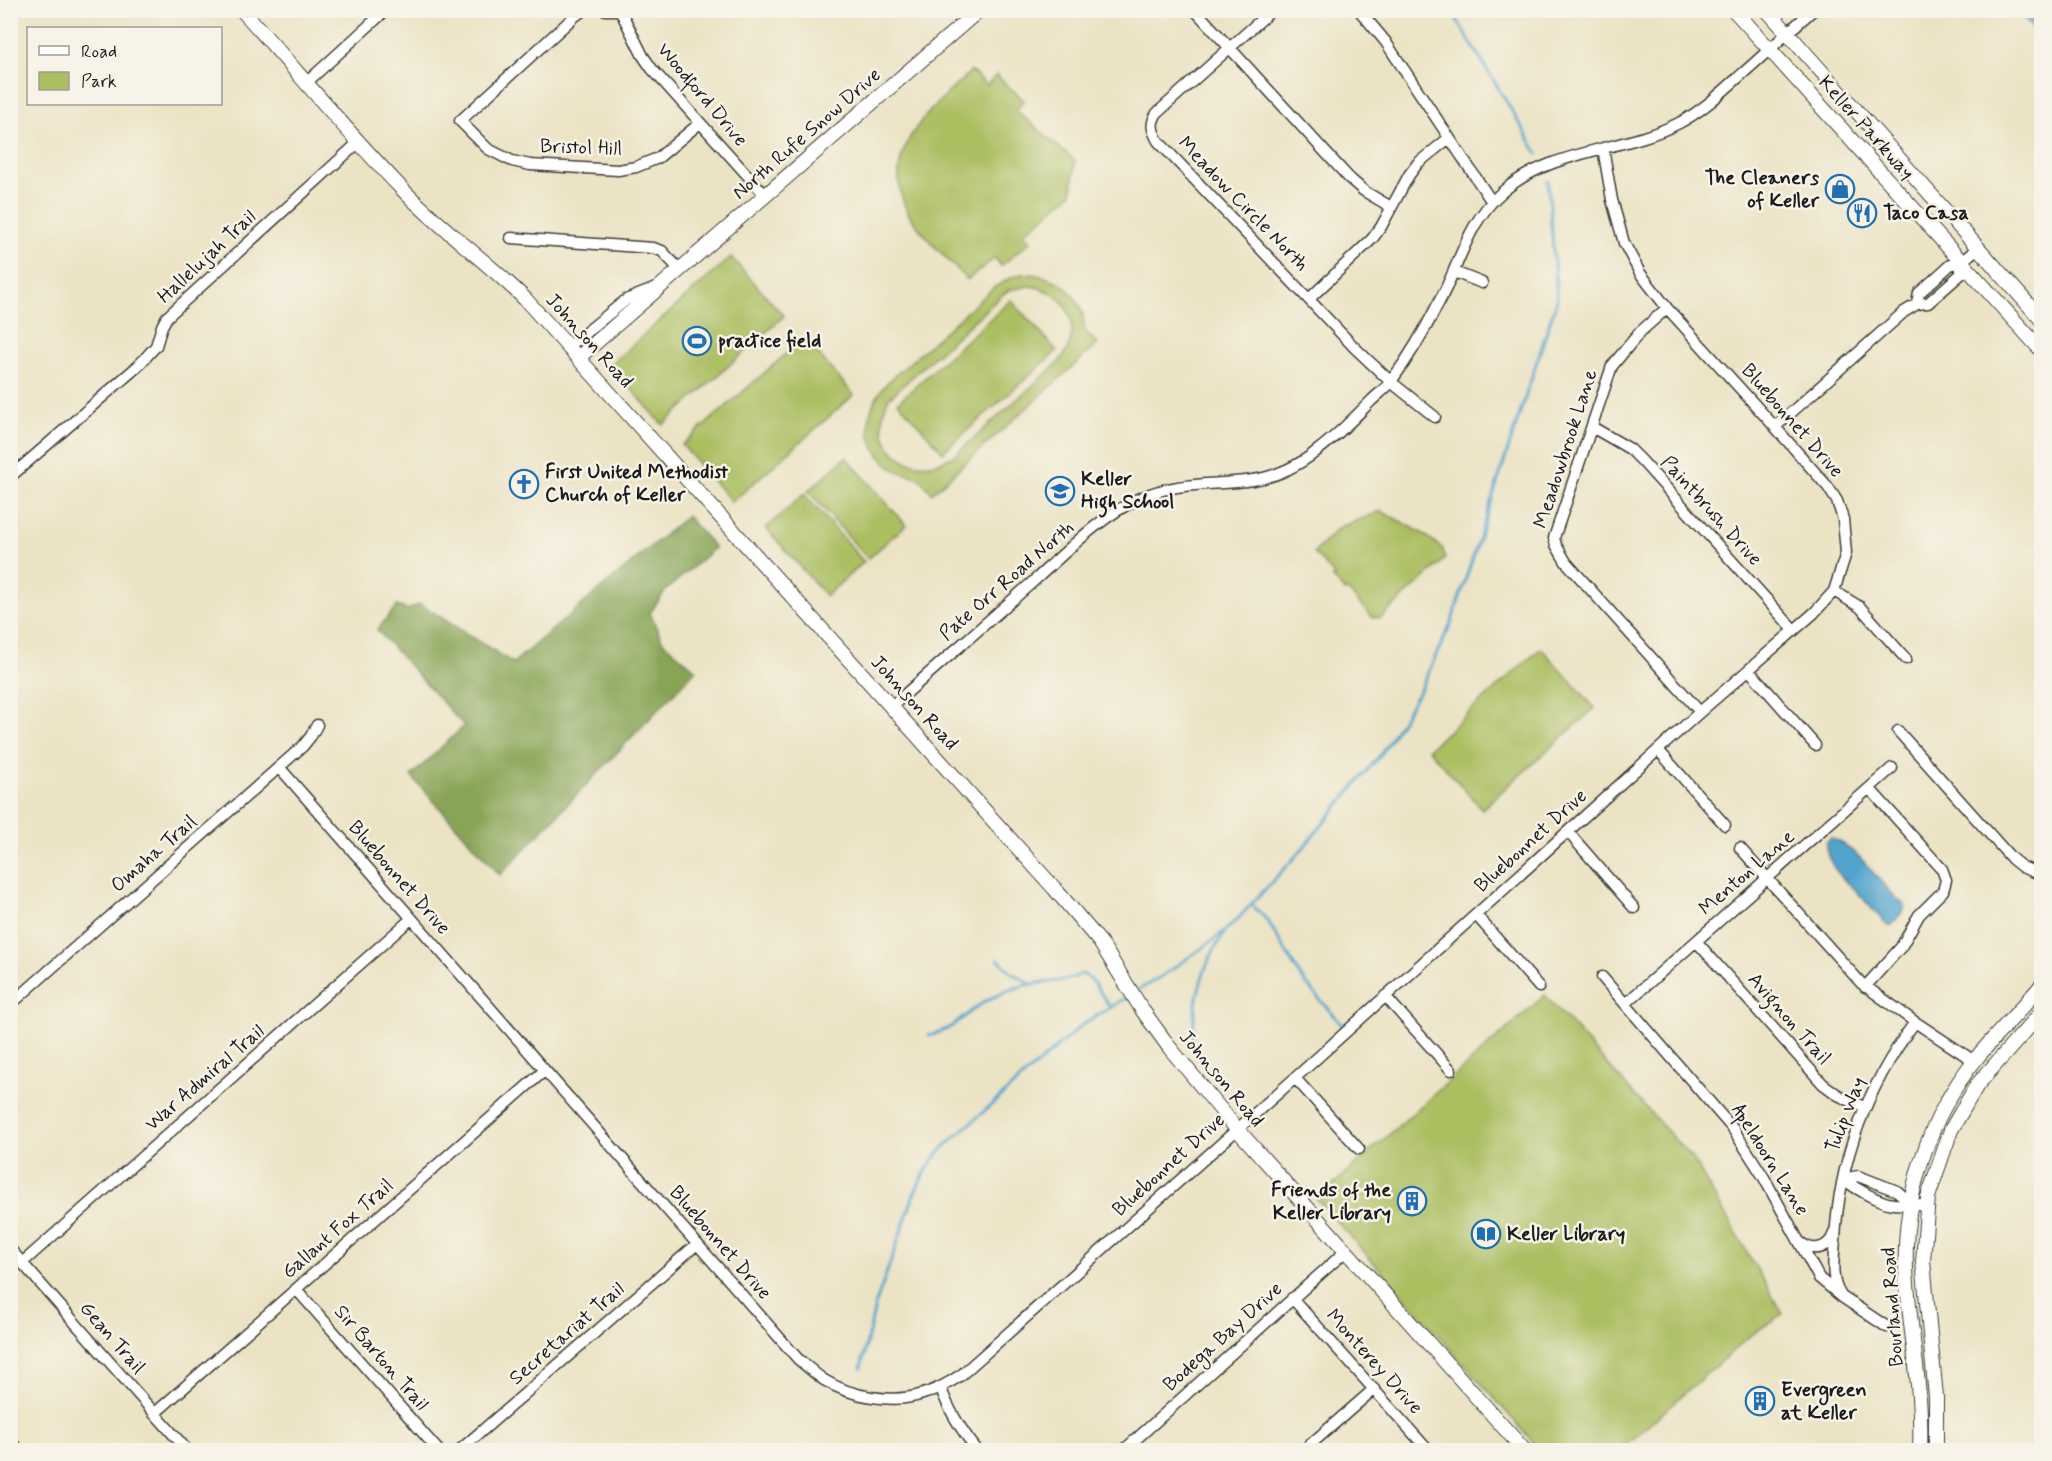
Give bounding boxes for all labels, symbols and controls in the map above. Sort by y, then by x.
legend [27,27,222,105]
street label: Woodford Drive [649,37,754,154]
text: Road [81,40,117,64]
street label: North Rufe Snow Drive [727,62,887,206]
text: Park [81,70,117,94]
street label: Keller Parkway [1812,70,1920,186]
street label: Meadow Circle North [1171,131,1315,277]
street label: Bristol Hill [539,133,623,163]
place label: The Cleaners of Keller [1705,165,1820,215]
shop icon: The Cleaners of Keller [1824,173,1856,205]
restaurant icon: Taco Casa [1846,197,1878,229]
place label: Taco Casa [1883,200,1969,227]
street label: Hallelujah Trail [152,204,262,310]
street label: Johnson Road [539,288,639,394]
sports icon: practice field [681,325,713,357]
place label: practice field [718,328,821,355]
street label: Bluebonnet Drive [1735,358,1849,484]
street label: Meadowbrook Lane [1528,366,1604,532]
street label: Paintbrush Drive [1654,450,1768,572]
place label: First United Methodist Church of Keller [545,459,728,509]
place label: Keller High School [1081,466,1174,518]
church icon: First United Methodist Church of Keller [508,468,540,500]
school or university icon: Keller High School [1044,475,1076,507]
street label: Pate Orr Road North [934,515,1080,647]
street label: Johnson Road [864,650,964,756]
street label: Bluebonnet Drive [1469,783,1593,899]
street label: Omaha Trail [105,809,203,899]
street label: Bluebonnet Drive [342,815,456,941]
street label: Menton Lane [1693,824,1801,922]
street label: Avignon Trail [1740,967,1837,1072]
street label: War Admiral Trail [139,1019,271,1137]
street label: Johnson Road [1172,1025,1270,1133]
street label: Tulip Way [1819,1073,1873,1157]
street label: Apeldoorn Lane [1724,1099,1815,1222]
street label: Bluebonnet Drive [1107,1107,1231,1223]
street label: Gallant Fox Trail [276,1173,400,1285]
place label: Friends of the Keller Library [1271,1177,1391,1227]
street label: Bluebonnet Drive [663,1180,777,1306]
building icon: Friends of the Keller Library [1396,1185,1428,1217]
library icon: Keller Library [1470,1218,1502,1250]
place label: Keller Library [1507,1221,1625,1248]
street label: Bourland Road [1875,1246,1911,1368]
street label: Secretariat Trail [504,1276,630,1392]
street label: Bodega Bay Drive [1157,1276,1289,1399]
street label: Gean Trail [73,1296,151,1380]
street label: Sir Barton Trail [327,1299,435,1417]
street label: Monterey Drive [1319,1303,1429,1421]
place label: Evergreen at Keller [1781,1377,1867,1427]
building icon: Evergreen at Keller [1744,1385,1776,1417]

